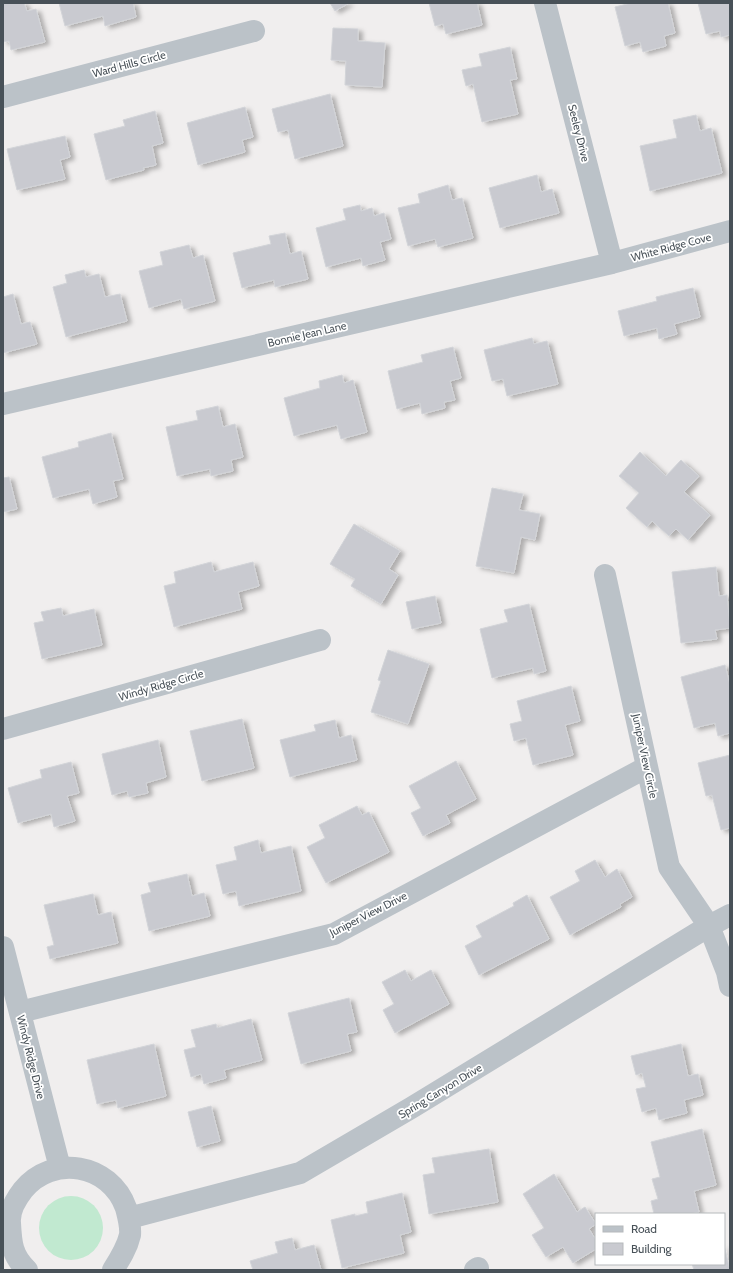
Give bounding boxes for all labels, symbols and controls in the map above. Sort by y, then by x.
street label: Ward Hills Circle [91,47,168,81]
street label: Seeley Drive [565,103,593,163]
street label: White Ridge Cove [629,229,713,264]
street label: Bonnie Jean Lane [266,318,348,350]
street label: Windy Ridge Circle [117,666,205,704]
street label: Juniper View Circle [629,711,661,800]
street label: Juniper View Drive [326,888,409,940]
street label: Windy Ridge Drive [14,1013,48,1101]
street label: Spring Canyon Drive [396,1060,485,1122]
legend [595,1213,725,1265]
text: Road [631,1221,657,1236]
text: Building [631,1241,673,1256]

